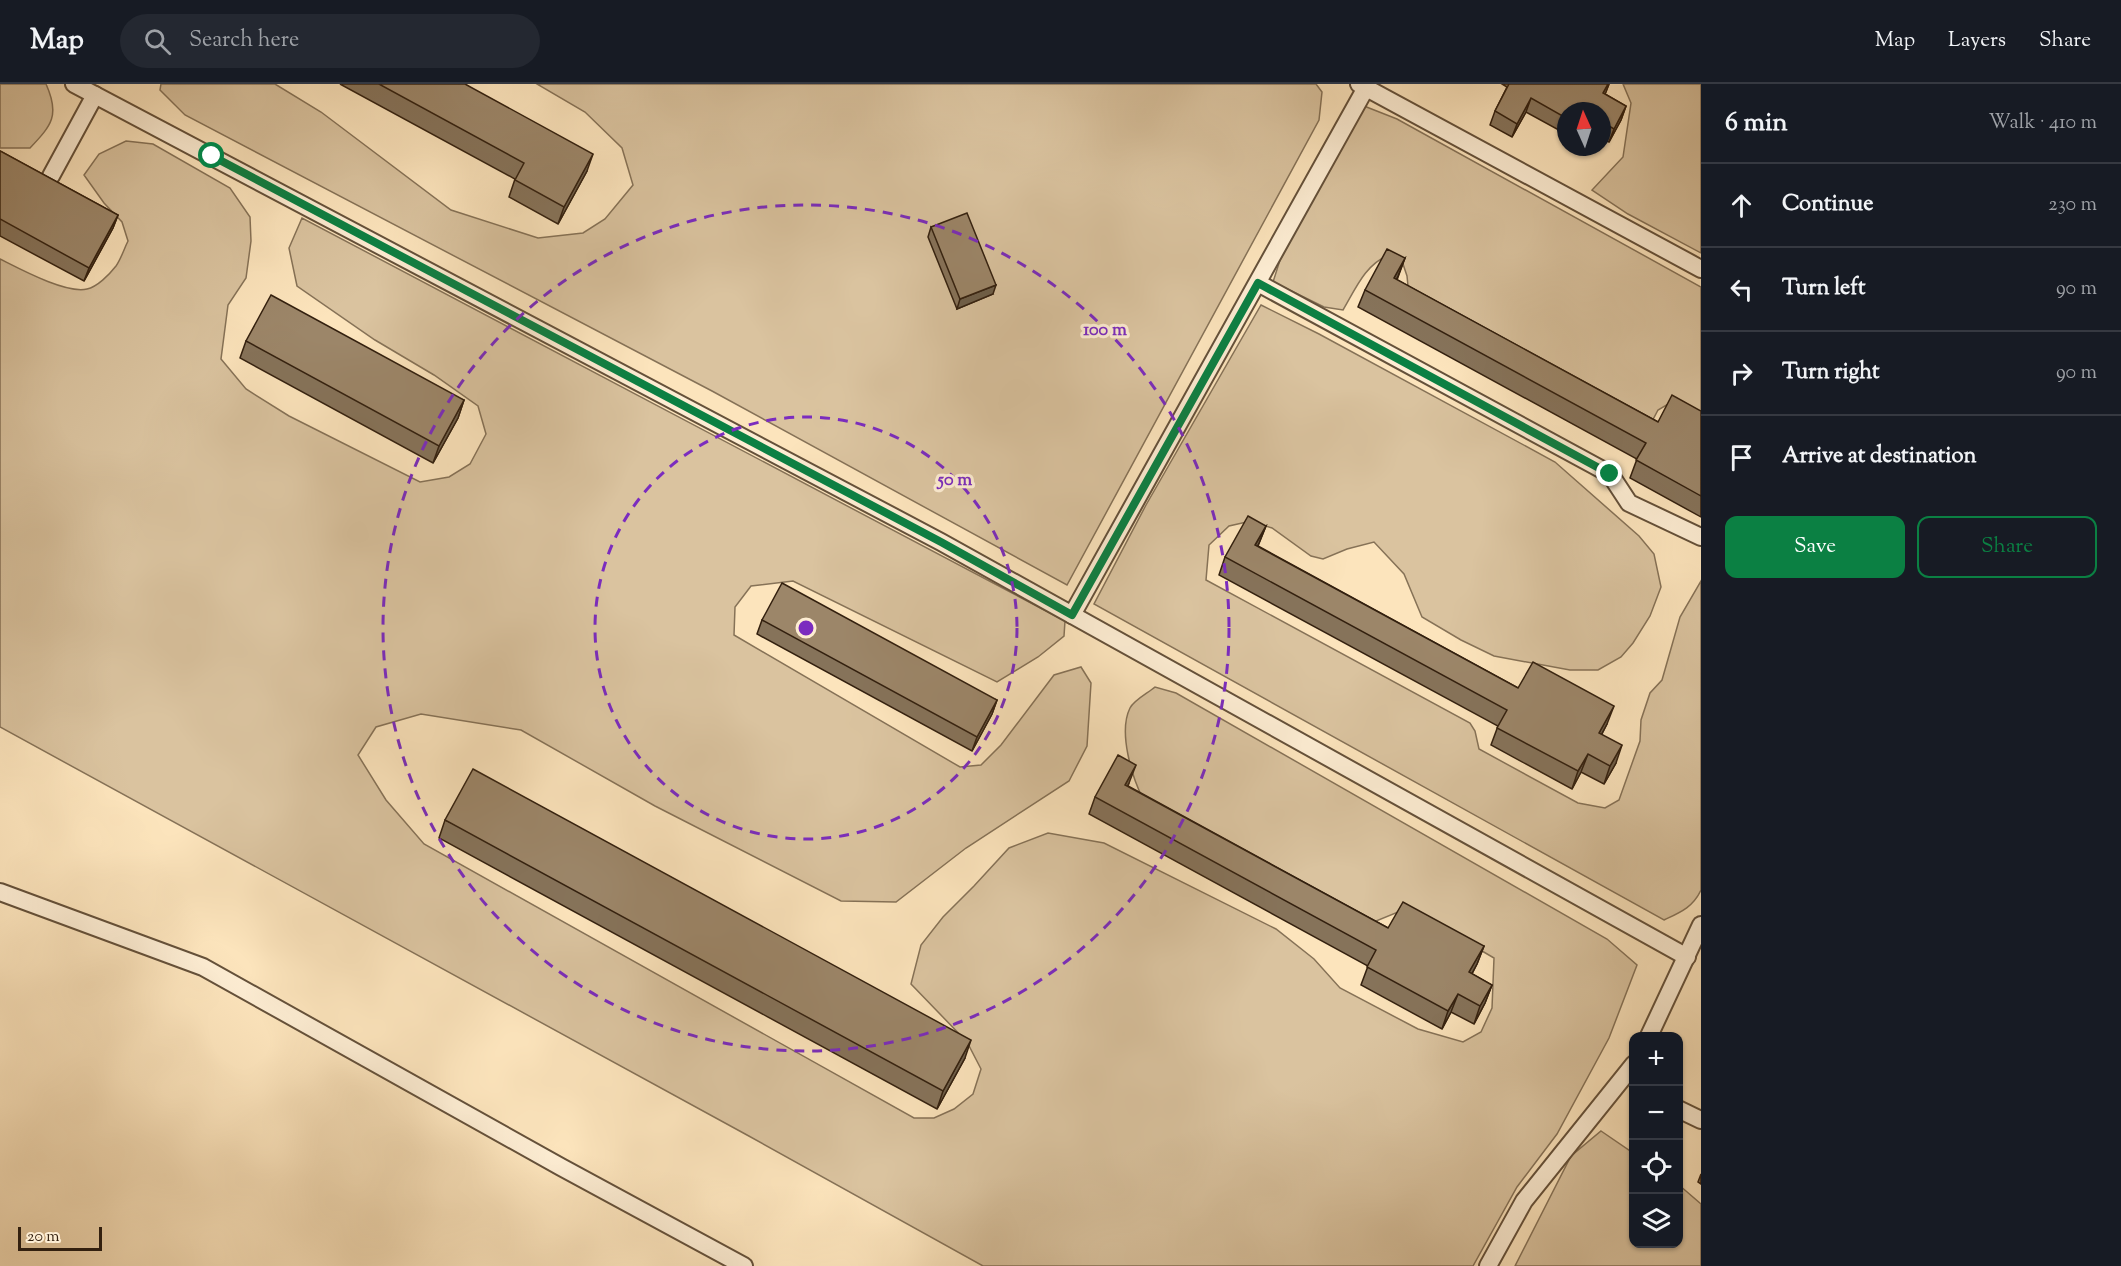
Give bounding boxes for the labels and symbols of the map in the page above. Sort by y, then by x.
north arrow [1557,102,1611,156]
route start [198,142,224,168]
text: 100 m [1083,318,1127,344]
route end [1596,460,1622,486]
text: 50 m [936,468,972,494]
centre of rings [796,618,816,638]
scale bar [18,1224,102,1252]

